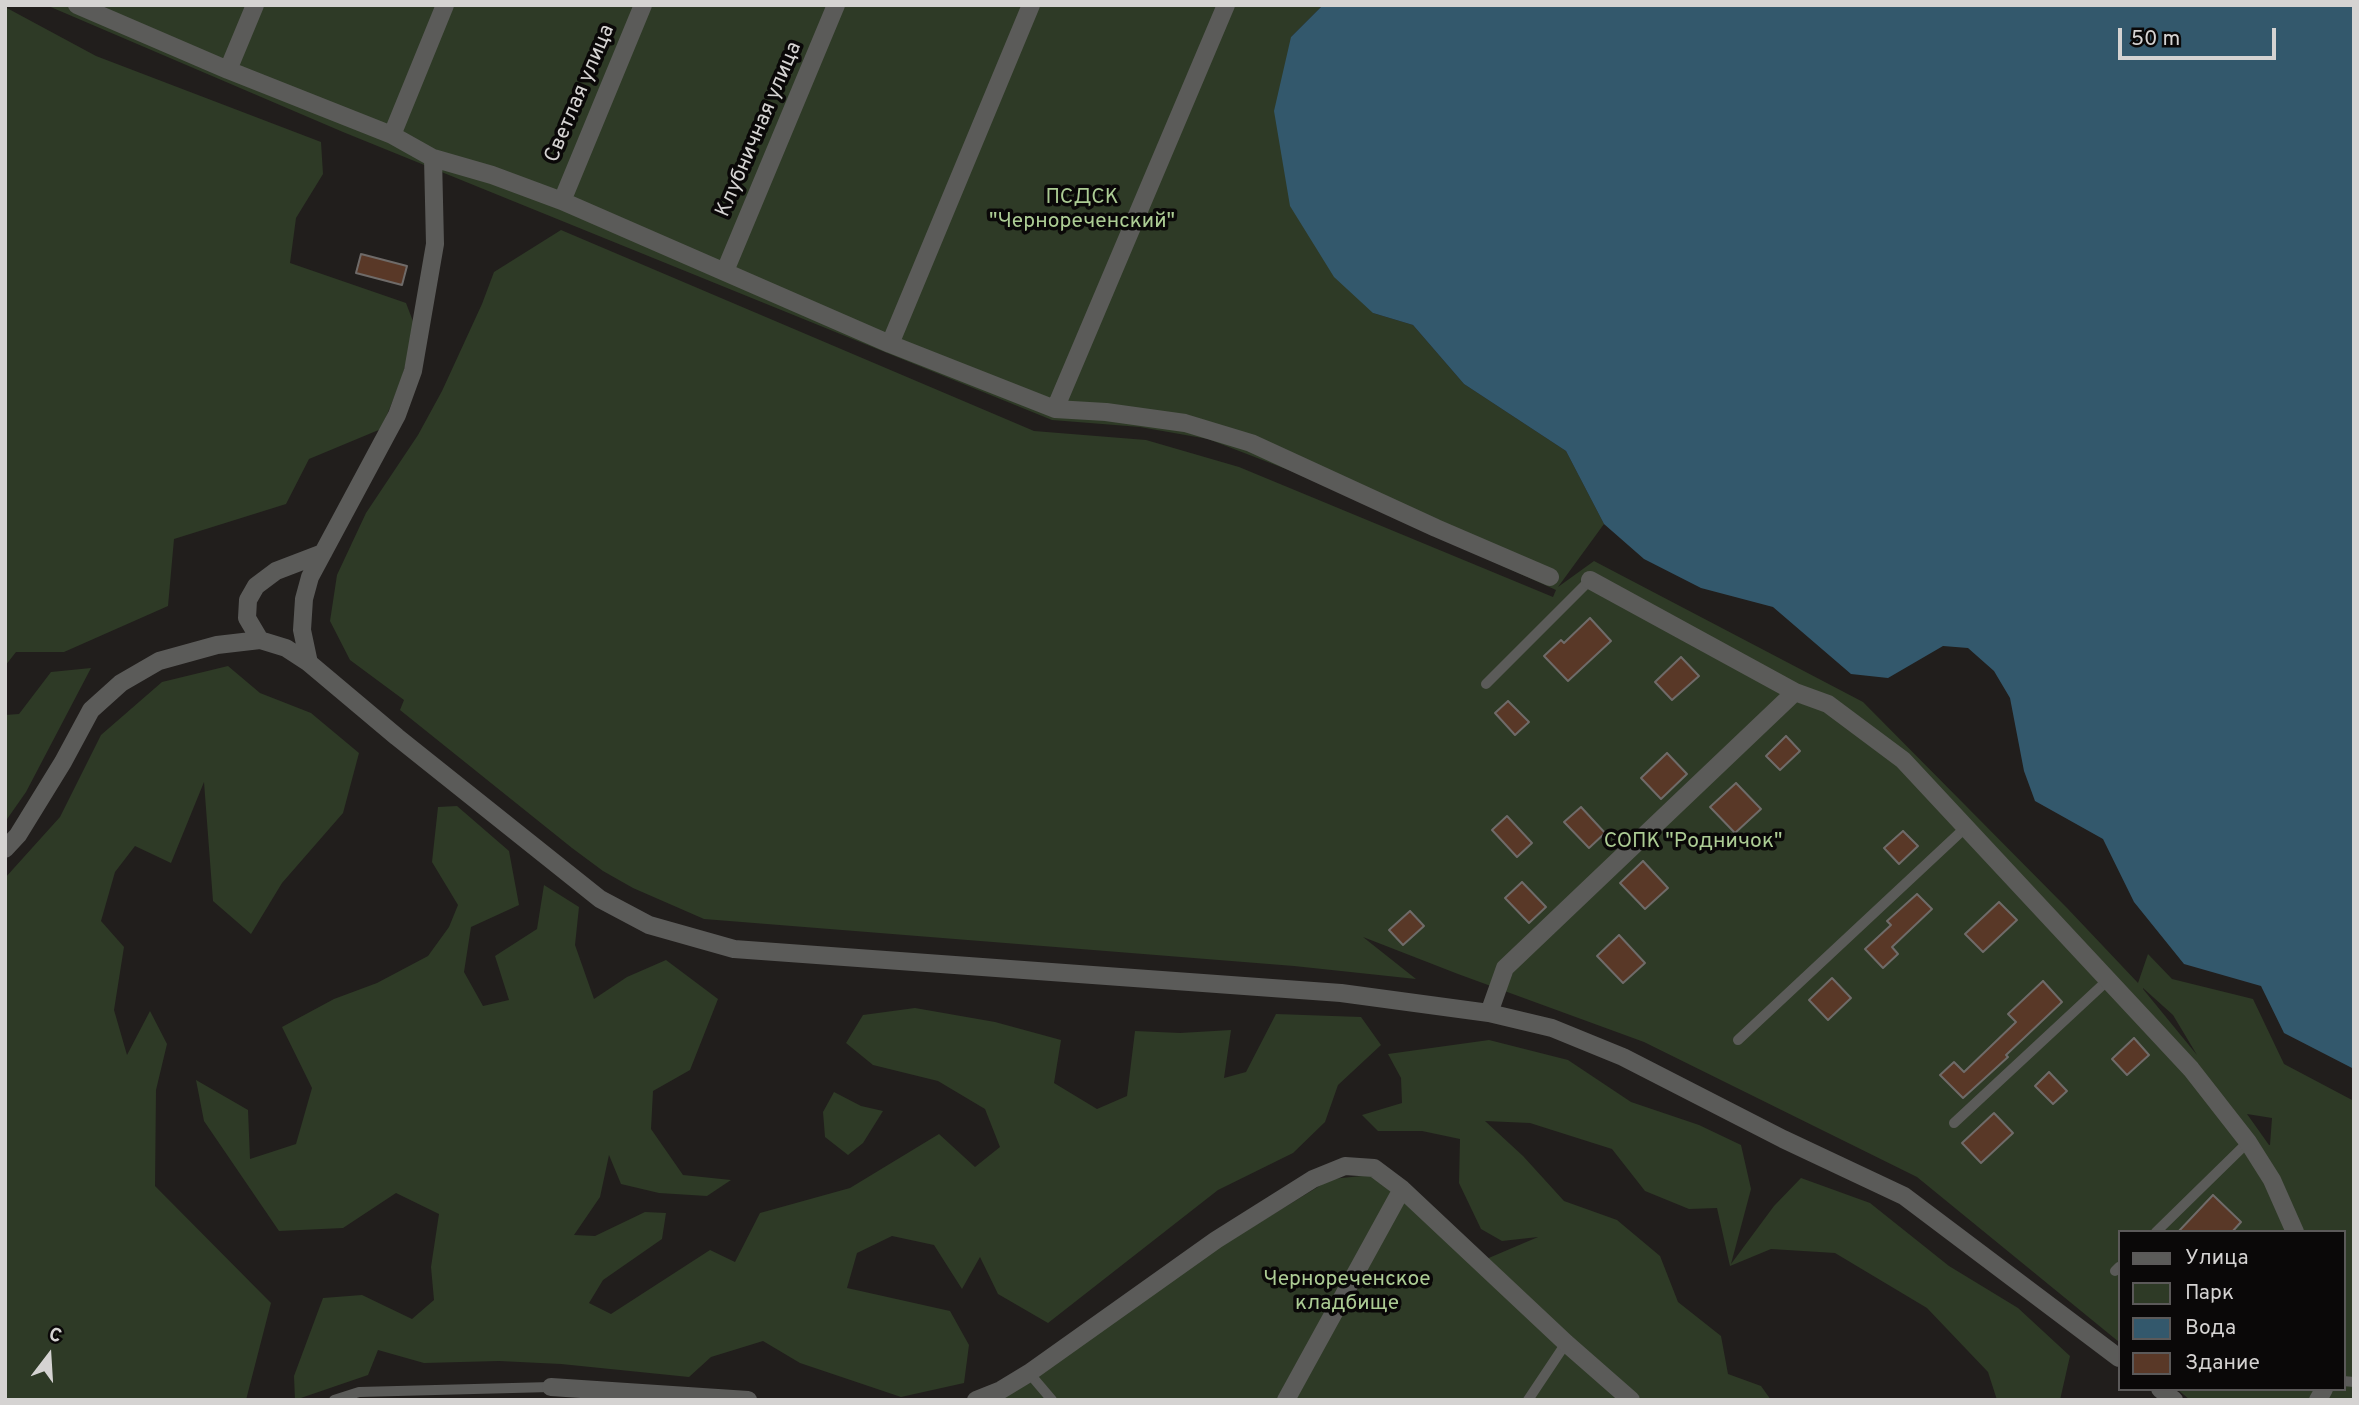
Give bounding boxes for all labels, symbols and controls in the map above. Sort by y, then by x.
scale bar [2121,14,2278,58]
street label: Светлая улица [541,21,621,167]
text: 50 m [2131,26,2180,53]
street label: Клубничная улица [712,39,808,221]
park label: ПСДСК "Чернореченский" [989,186,1175,236]
park label: СОПК "Родничок" [1604,830,1782,856]
legend [2118,1230,2345,1391]
text: Улица [2185,1245,2249,1272]
park label: Чернореченское кладбище [1263,1268,1431,1318]
text: Парк [2185,1280,2234,1307]
text: Вода [2185,1315,2236,1342]
north arrow [14,1321,84,1391]
text: С [46,1323,64,1349]
text: Здание [2185,1350,2260,1377]

